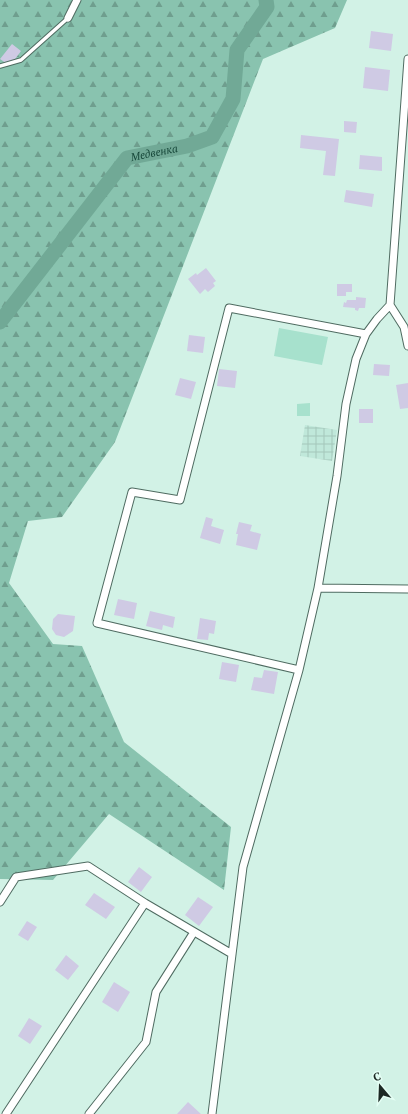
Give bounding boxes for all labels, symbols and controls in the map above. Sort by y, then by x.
water label: Медвенка [128,141,179,164]
north arrow [360,1066,400,1106]
text: С [371,1069,382,1084]

